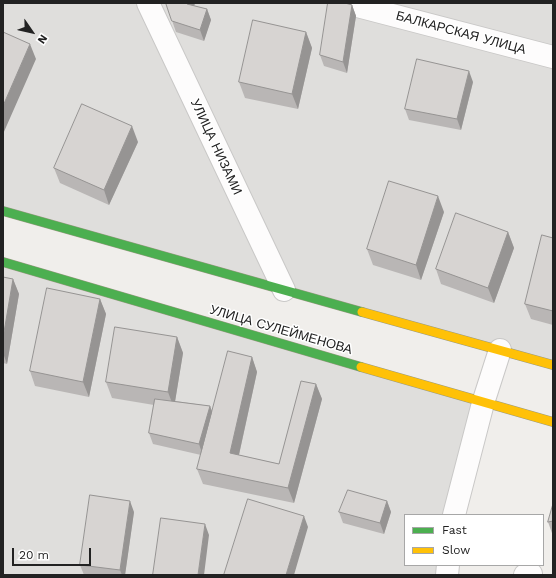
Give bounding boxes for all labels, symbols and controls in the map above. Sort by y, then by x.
street label: БАЛКАРСКАЯ УЛИЦА [394,8,528,58]
north arrow [12,12,52,52]
text: N [35,32,50,46]
street label: УЛИЦА НИЗАМИ [187,97,245,197]
street label: УЛИЦА СУЛЕЙМЕНОВА [208,302,354,358]
legend [404,514,544,566]
text: Fast [442,523,467,537]
scale bar [14,540,93,566]
text: Slow [442,543,470,557]
text: 20 m [19,548,49,562]

